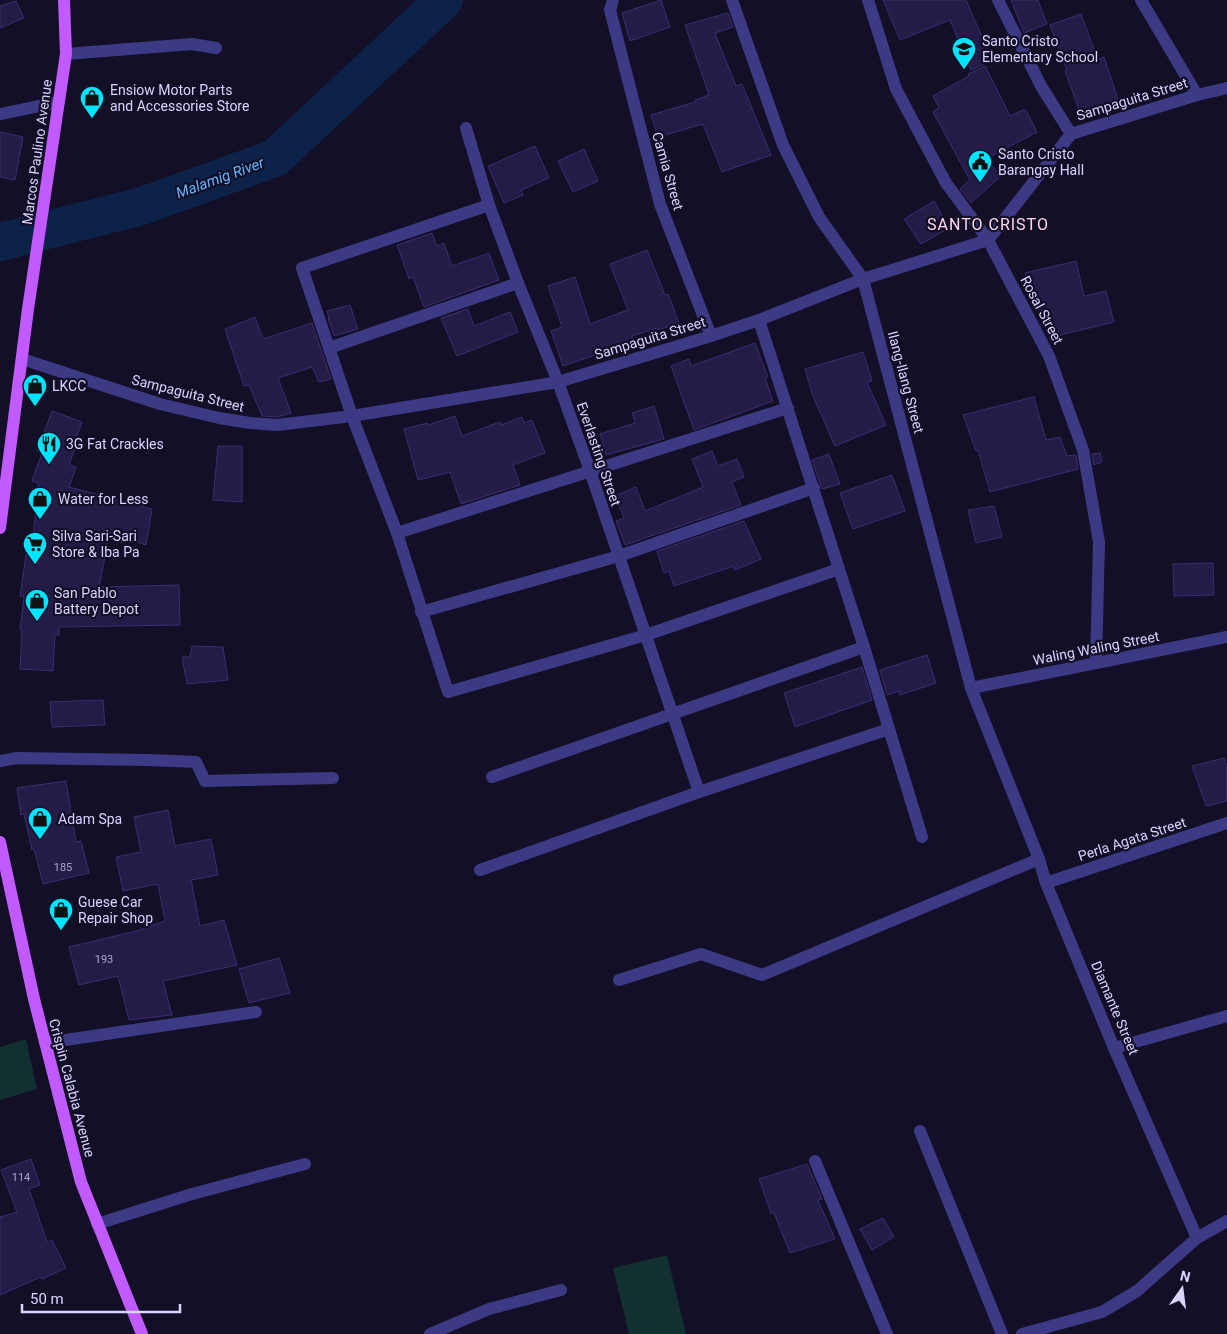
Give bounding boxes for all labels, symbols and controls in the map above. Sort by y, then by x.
place label: Santo Cristo Elementary School [982,33,1098,65]
school or university icon: Santo Cristo Elementary School [951,36,977,70]
street label: Sampaguita Street [1075,74,1190,124]
street label: Marcos Paulino Avenue [19,78,55,226]
place label: Ensiow Motor Parts and Accessories Store [110,82,249,114]
shop icon: Ensiow Motor Parts and Accessories Store [79,85,105,119]
street label: Camia Street [649,130,687,212]
place label: Santo Cristo Barangay Hall [998,146,1084,178]
public building icon: Santo Cristo Barangay Hall [967,149,993,183]
water label: Malamig River [174,153,267,202]
district label: SANTO CRISTO [927,215,1049,234]
street label: Rosal Street [1017,273,1067,347]
street label: Sampaguita Street [593,313,708,363]
street label: Ilang-Ilang Street [885,329,927,435]
street label: Sampaguita Street [130,371,246,415]
shop icon: LKCC [22,373,48,407]
place label: LKCC [52,378,86,394]
street label: Everlasting Street [574,400,624,508]
restaurant icon: 3G Fat Crackles [36,431,62,465]
place label: 3G Fat Crackles [66,436,164,452]
shop icon: Water for Less [27,486,53,520]
place label: Water for Less [58,491,149,507]
place label: Silva Sari-Sari Store & Iba Pa [52,528,140,560]
supermarket icon: Silva Sari-Sari Store & Iba Pa [22,531,48,565]
place label: San Pablo Battery Depot [54,585,139,617]
shop icon: San Pablo Battery Depot [24,588,50,622]
street label: Waling Waling Street [1031,628,1161,668]
shop icon: Adam Spa [27,806,53,840]
place label: Adam Spa [58,811,122,827]
street label: Perla Agata Street [1076,814,1188,864]
house number: 185 [54,861,72,874]
place label: Guese Car Repair Shop [78,894,153,926]
shop icon: Guese Car Repair Shop [48,897,74,931]
house number: 193 [95,953,113,966]
street label: Diamante Street [1088,959,1142,1058]
street label: Crispin Calabia Avenue [46,1017,98,1159]
house number: 114 [12,1171,30,1184]
north arrow [1157,1264,1207,1314]
text: N [1178,1267,1192,1285]
scale bar [22,1282,180,1314]
text: 50 m [30,1290,64,1308]

